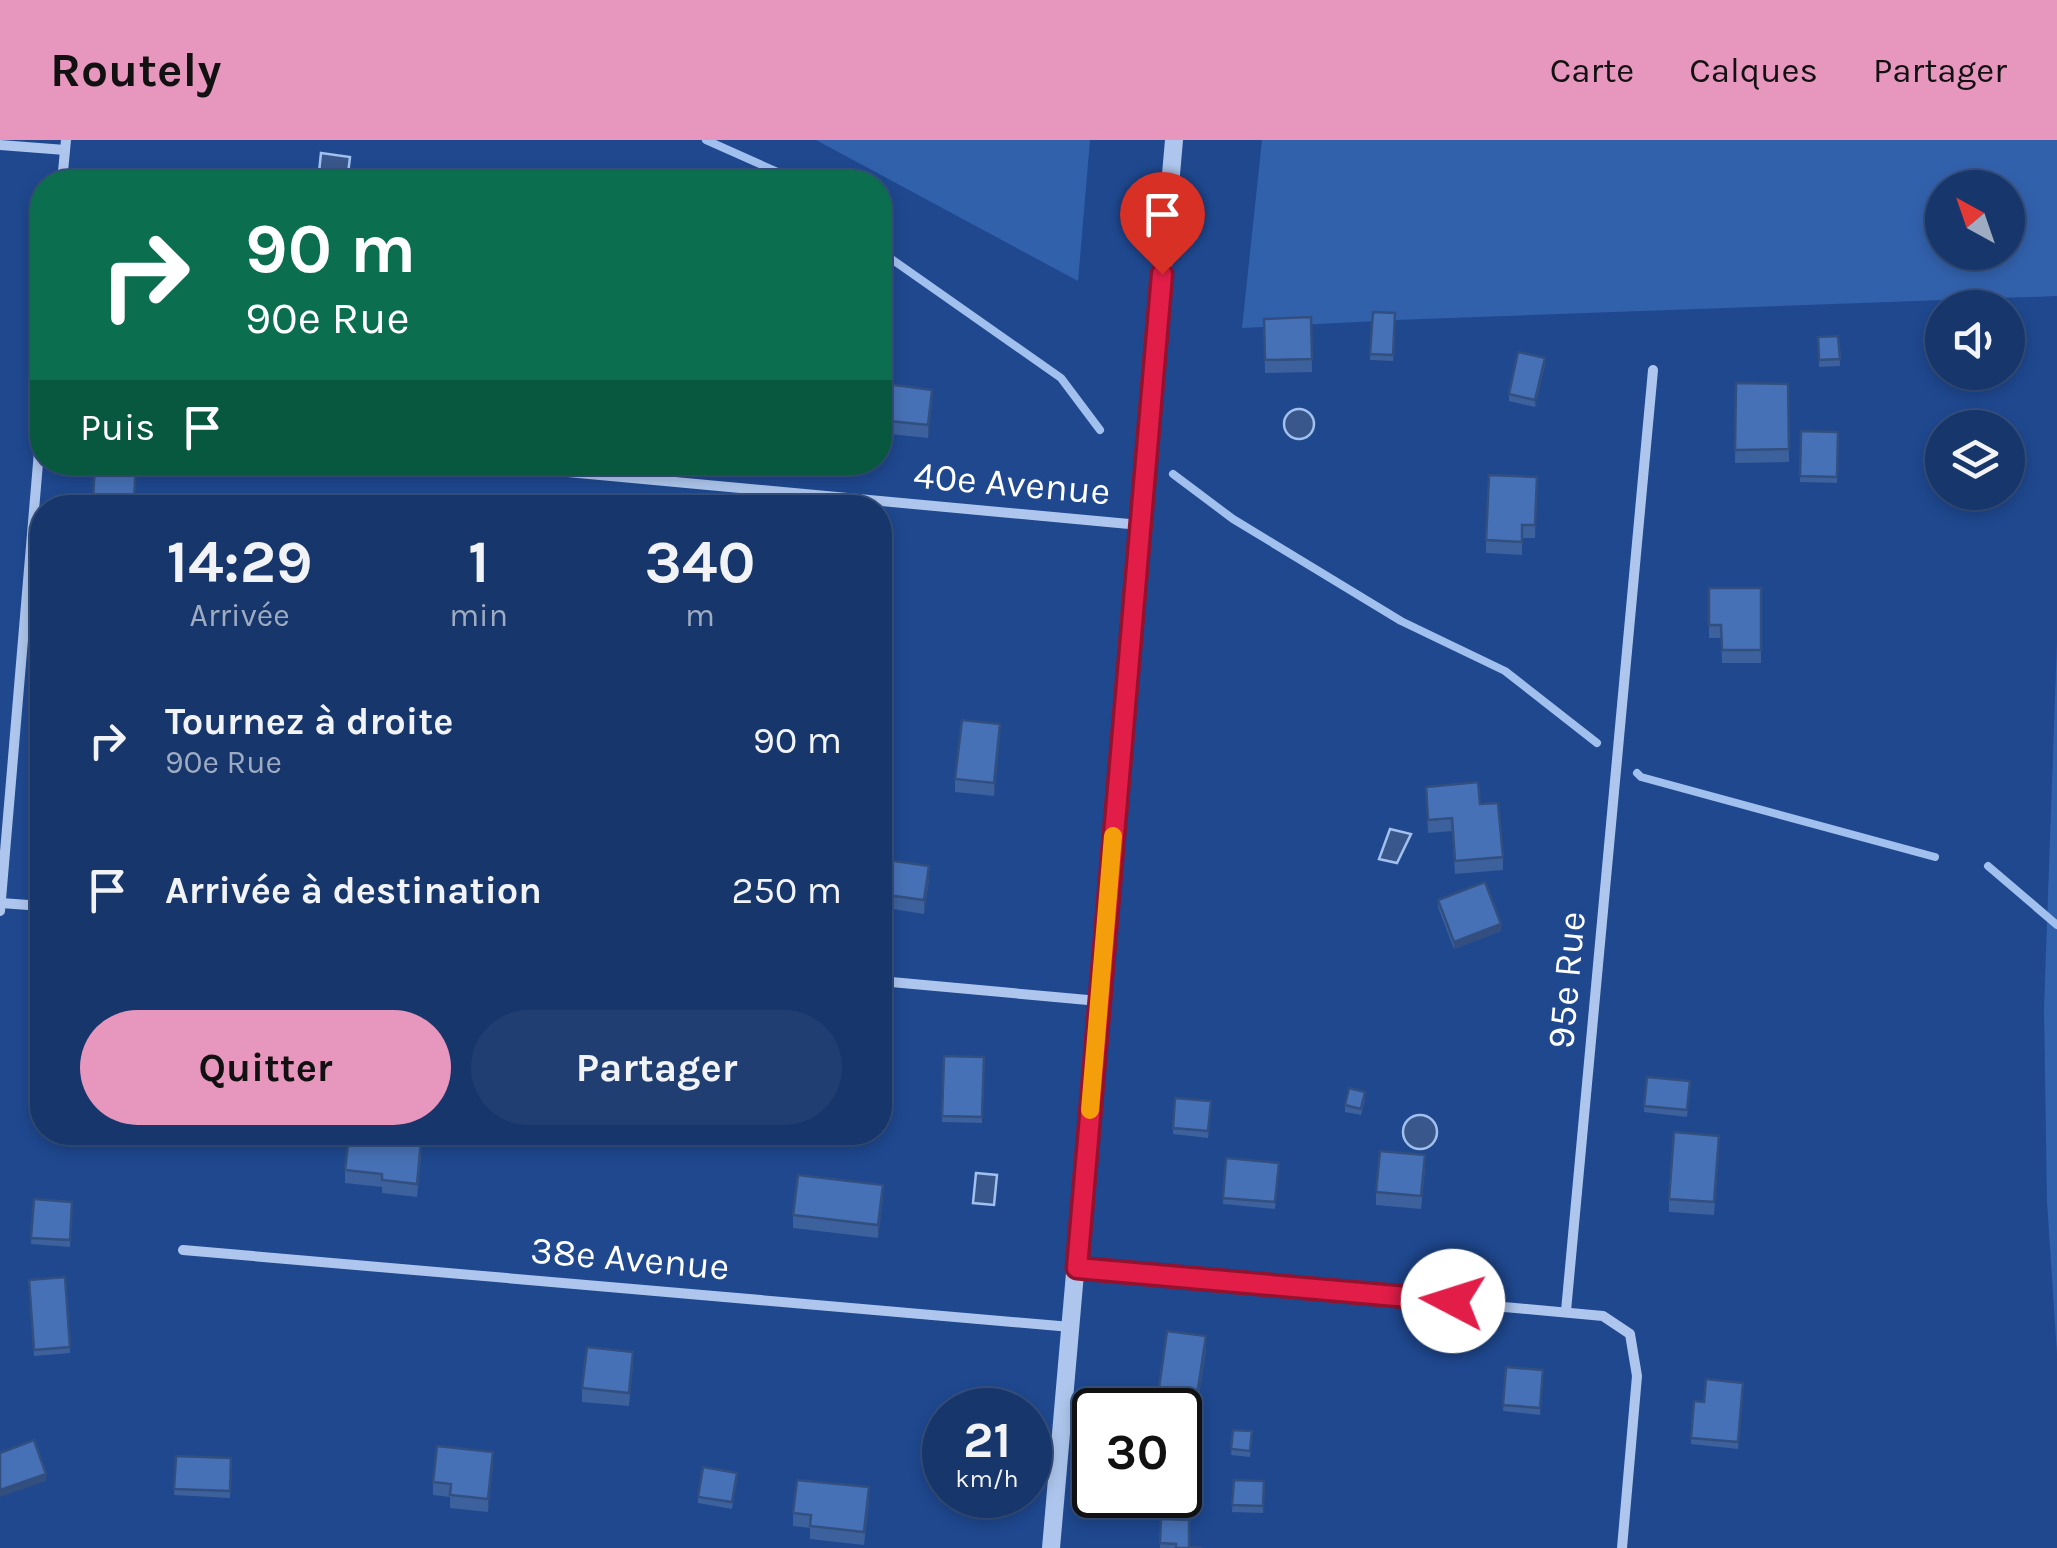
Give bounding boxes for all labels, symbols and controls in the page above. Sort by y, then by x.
text: Routely [50,42,221,98]
text: Carte [1550,50,1634,91]
text: Calques [1689,50,1818,91]
text: Partager [1873,50,2007,91]
north arrow [1925,170,2025,270]
map controls [1925,170,2025,510]
pin [1120,172,1205,275]
icon: arrive [1135,187,1190,242]
text: 90 m [245,208,416,290]
icon: right [80,210,210,340]
button: sound [1925,290,2025,390]
text: 90e Rue [245,292,410,344]
icon: arrive [175,400,230,455]
text: Puis [80,405,155,450]
button: layers [1925,410,2025,510]
street label: 40e Avenue [912,452,1112,515]
text: 14:29 [167,527,313,597]
text: 1 [468,527,489,597]
text: 340 [644,527,755,597]
text: Arrivée [190,597,290,634]
text: min [449,597,508,634]
text: m [685,597,715,634]
text: Tournez à droite [165,699,453,744]
icon: right [80,713,135,768]
text: 90 m [753,718,842,763]
text: 90e Rue [165,744,282,781]
icon: arrive [80,863,135,918]
text: Arrivée à destination [165,868,542,913]
text: 250 m [731,868,842,913]
street label: 95e Rue [1538,909,1595,1051]
button: Quitter [80,1010,451,1125]
button: Partager [471,1010,842,1125]
street label: 38e Avenue [529,1227,731,1290]
position arrow [1401,1249,1505,1353]
speed limit sign: 30 [1072,1388,1202,1518]
text: 21 [963,1411,1011,1470]
text: km/h [955,1464,1019,1493]

